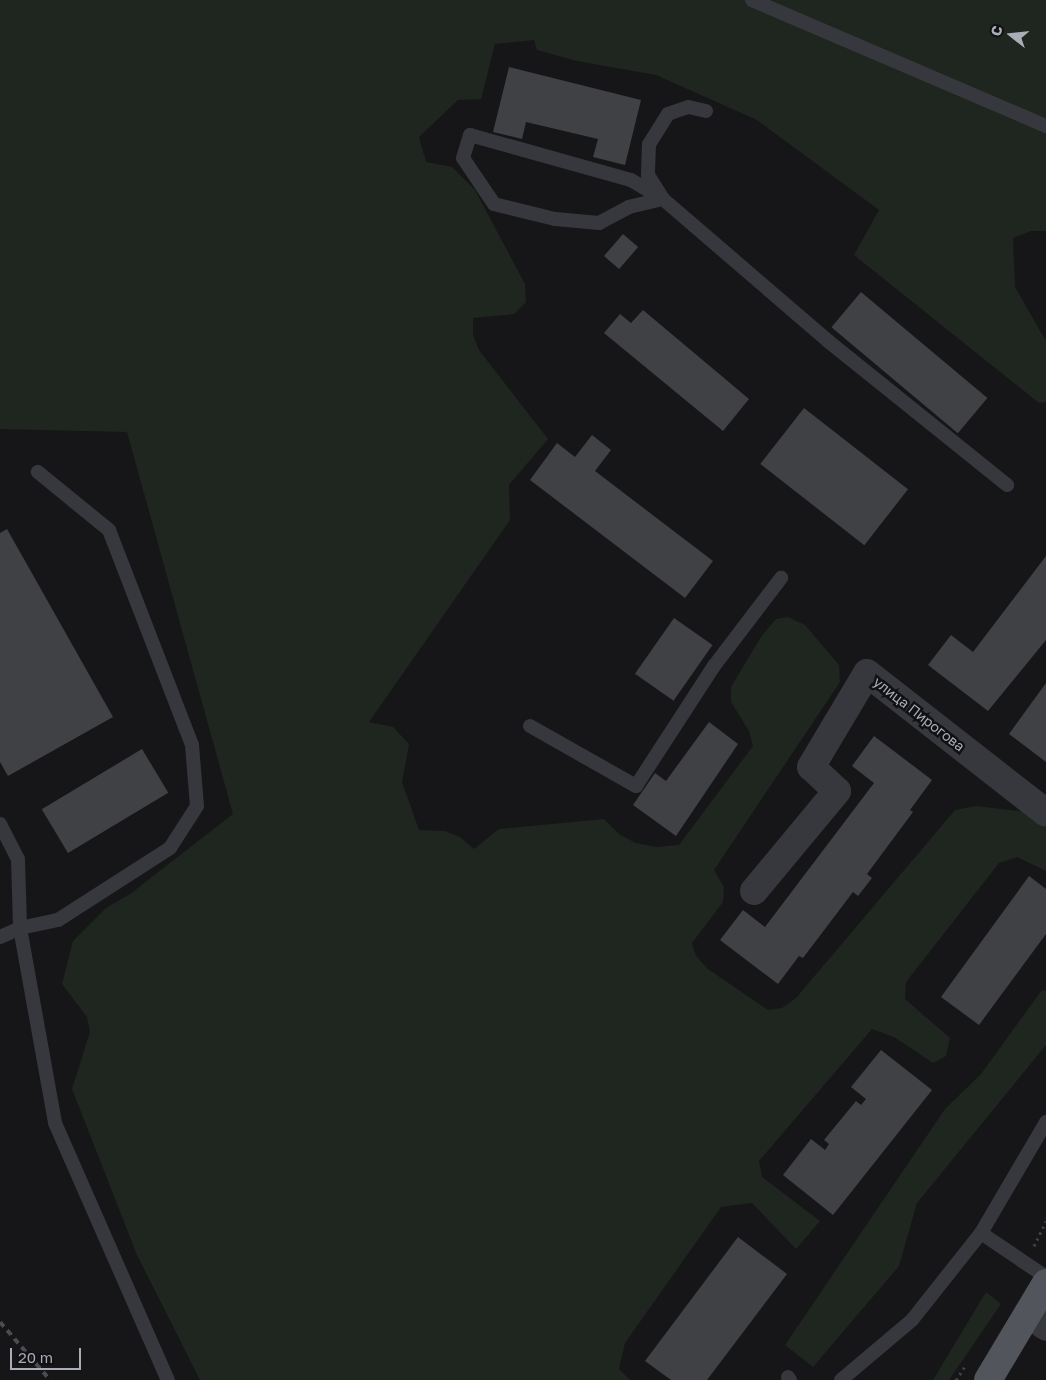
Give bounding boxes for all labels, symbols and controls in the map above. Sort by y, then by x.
north arrow [986,10,1036,60]
text: С [987,24,1006,38]
street label: улица Пирогова [870,673,968,755]
scale bar [12,1338,84,1370]
text: 20 m [18,1348,53,1366]

